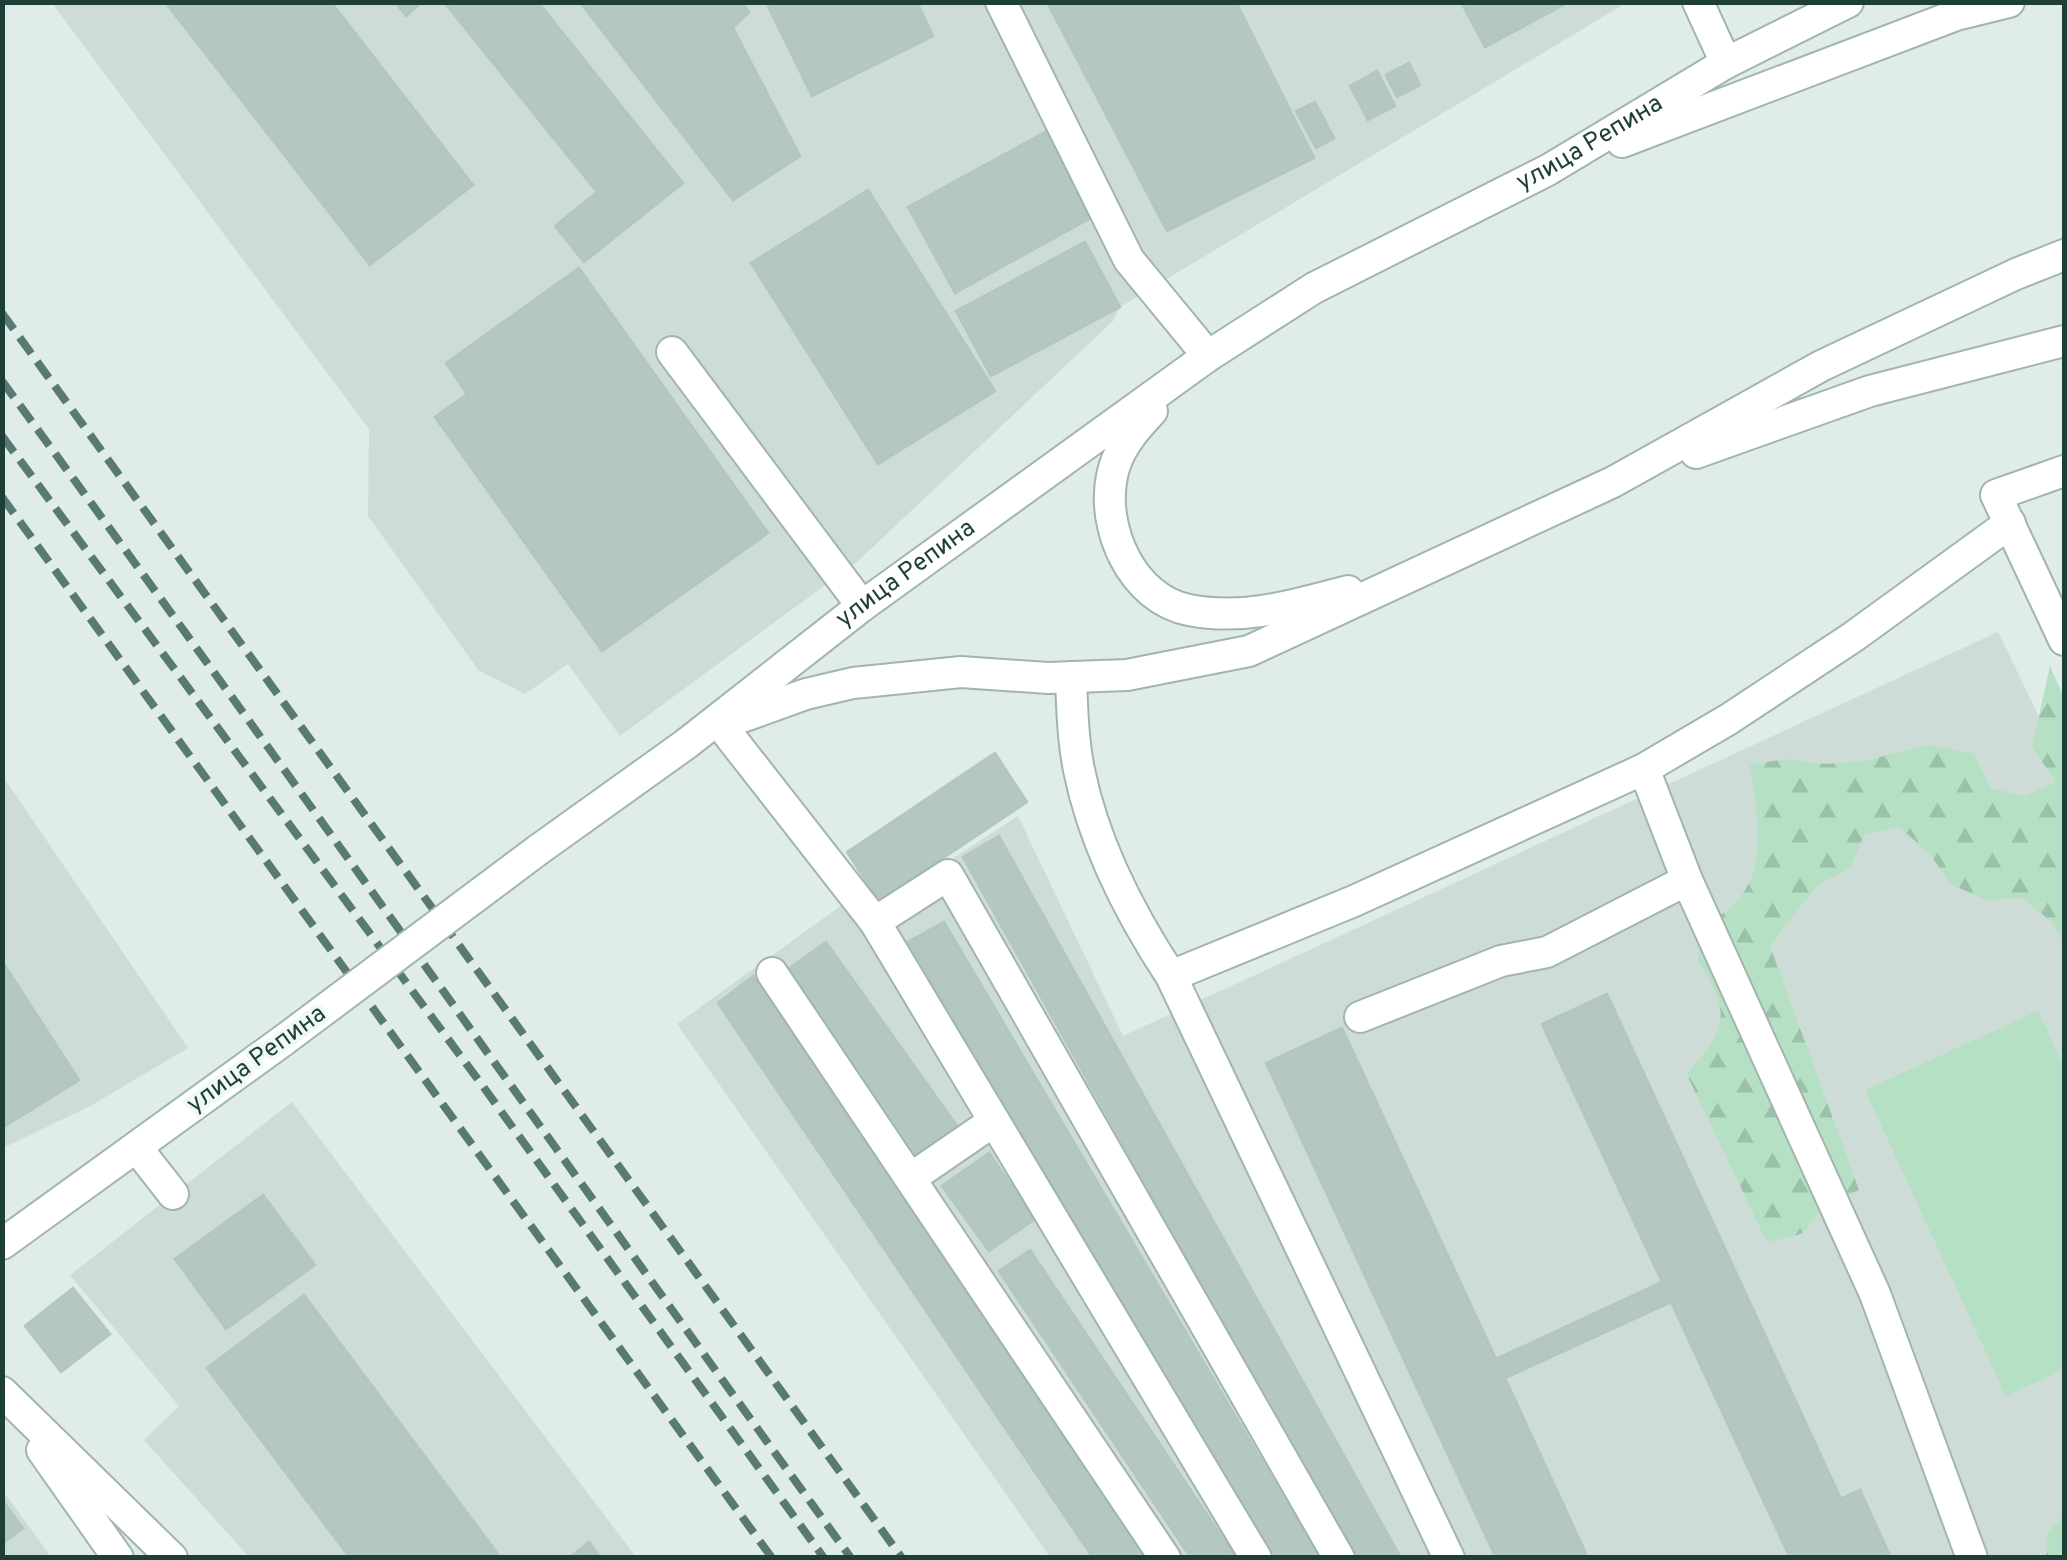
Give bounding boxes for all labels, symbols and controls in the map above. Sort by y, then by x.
street label: улица Репина [1511,88,1669,199]
street label: улица Репина [830,513,982,636]
street label: улица Репина [181,999,333,1121]

